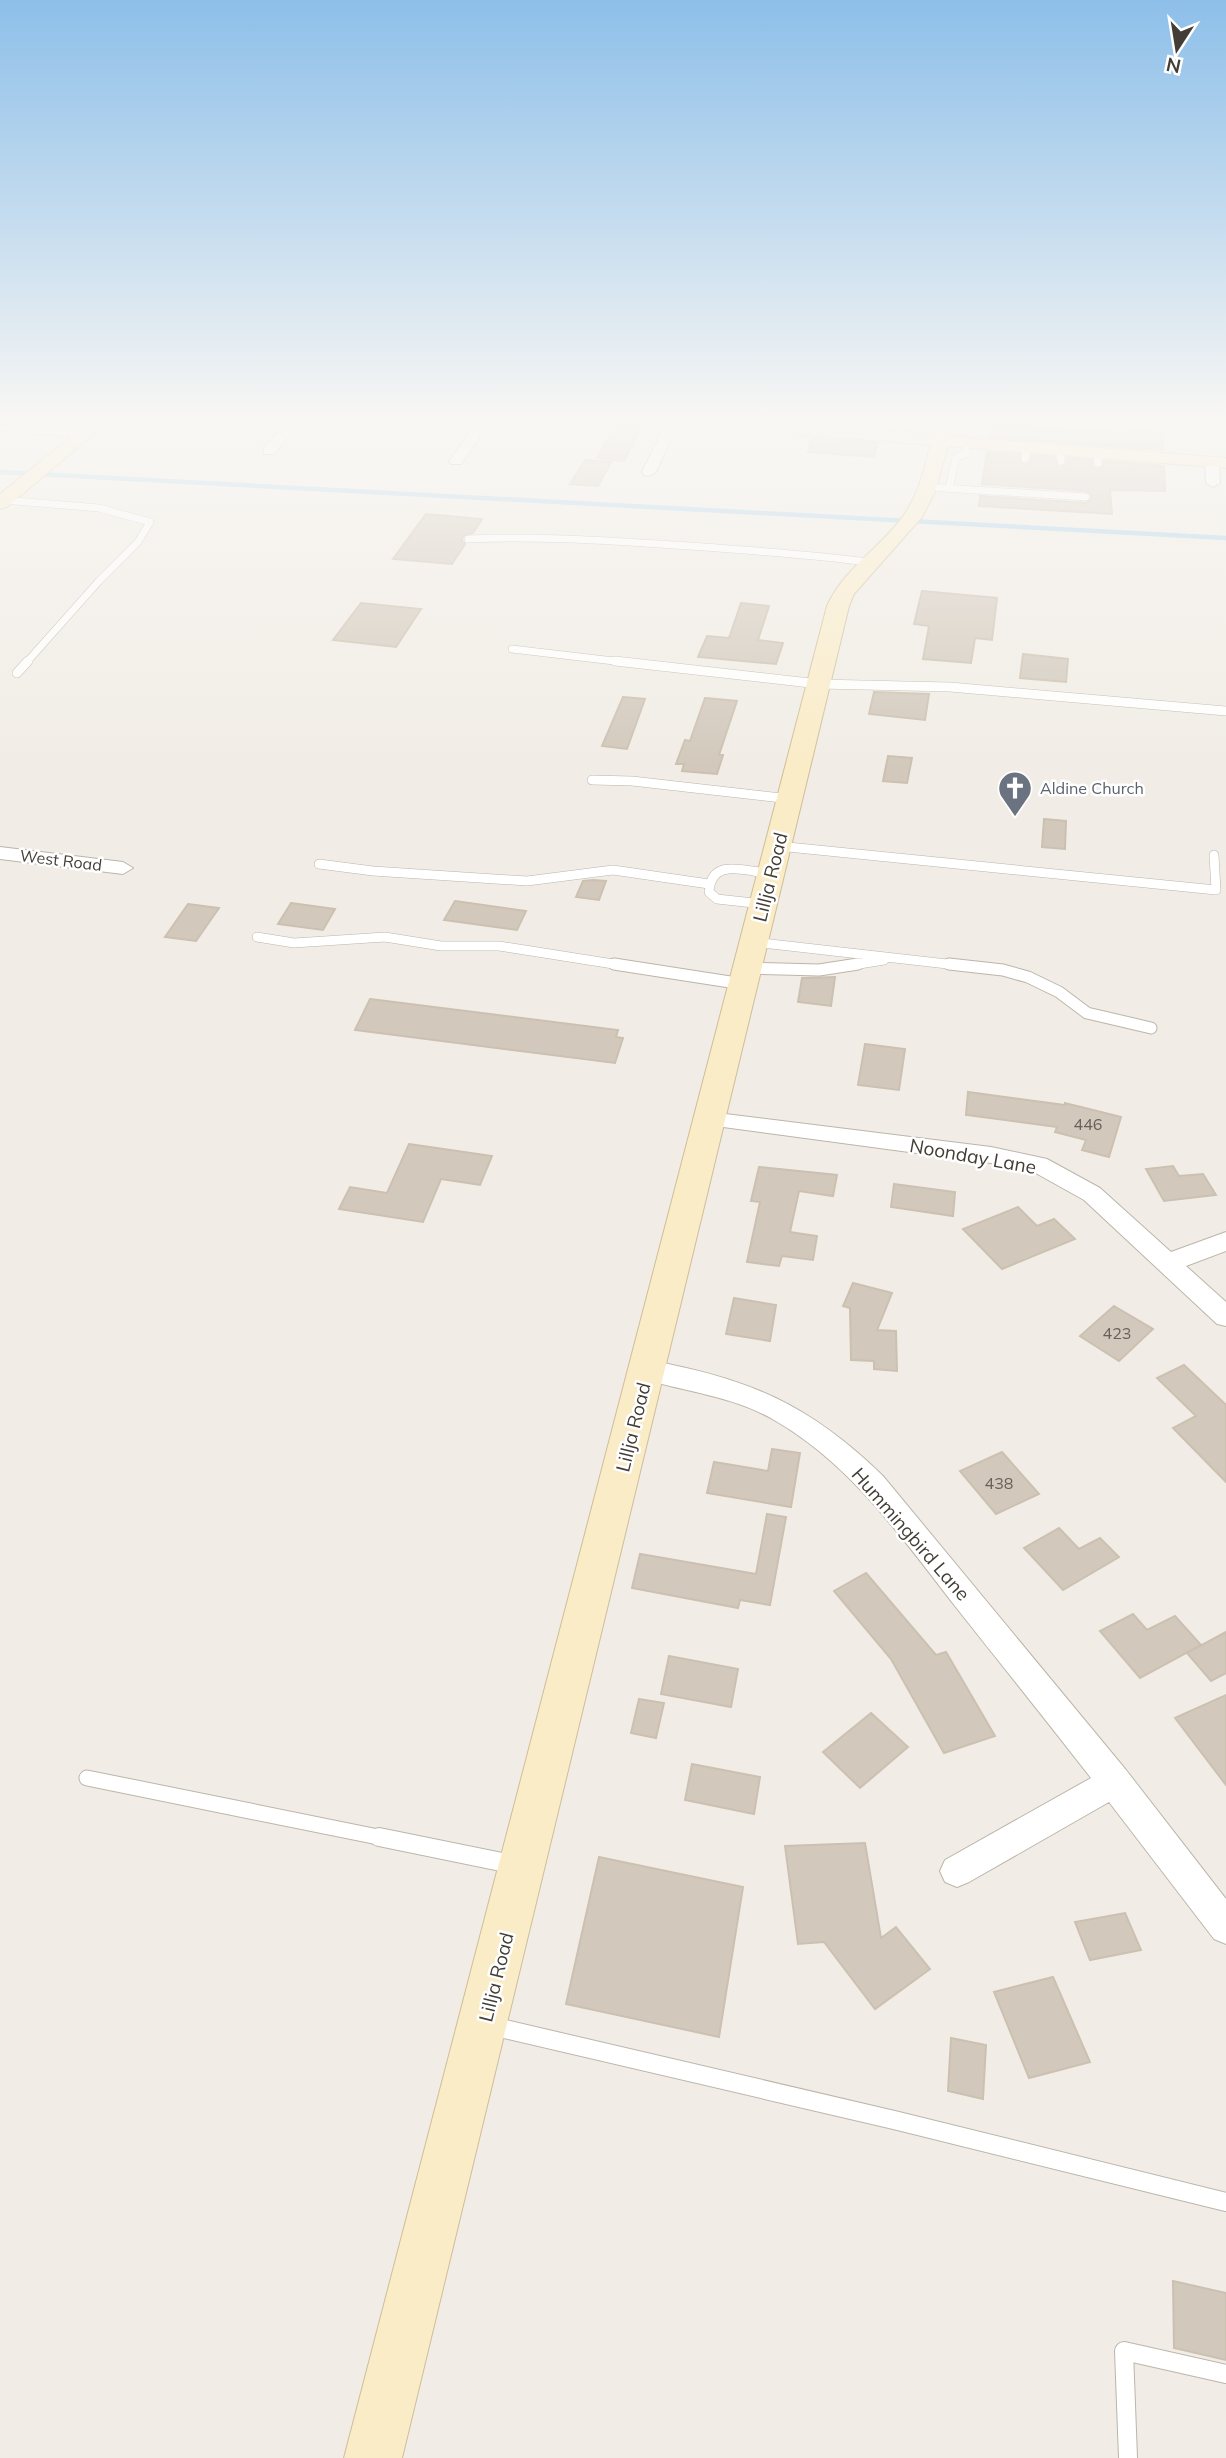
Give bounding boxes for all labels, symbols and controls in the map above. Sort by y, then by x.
north arrow [1142,14,1212,84]
text: N [1164,52,1183,79]
church icon: Aldine Church [996,769,1034,818]
place label: Aldine Church [1040,778,1144,798]
street label: Lillja Road [747,830,793,924]
street label: West Road [19,845,103,875]
house number: 446 [1074,1114,1102,1134]
street label: Noonday Lane [908,1133,1038,1179]
house number: 423 [1103,1323,1131,1343]
street label: Lillja Road [610,1380,656,1474]
street label: Hummingbird Lane [847,1463,975,1605]
house number: 438 [985,1473,1013,1493]
street label: Lillja Road [473,1930,519,2024]

